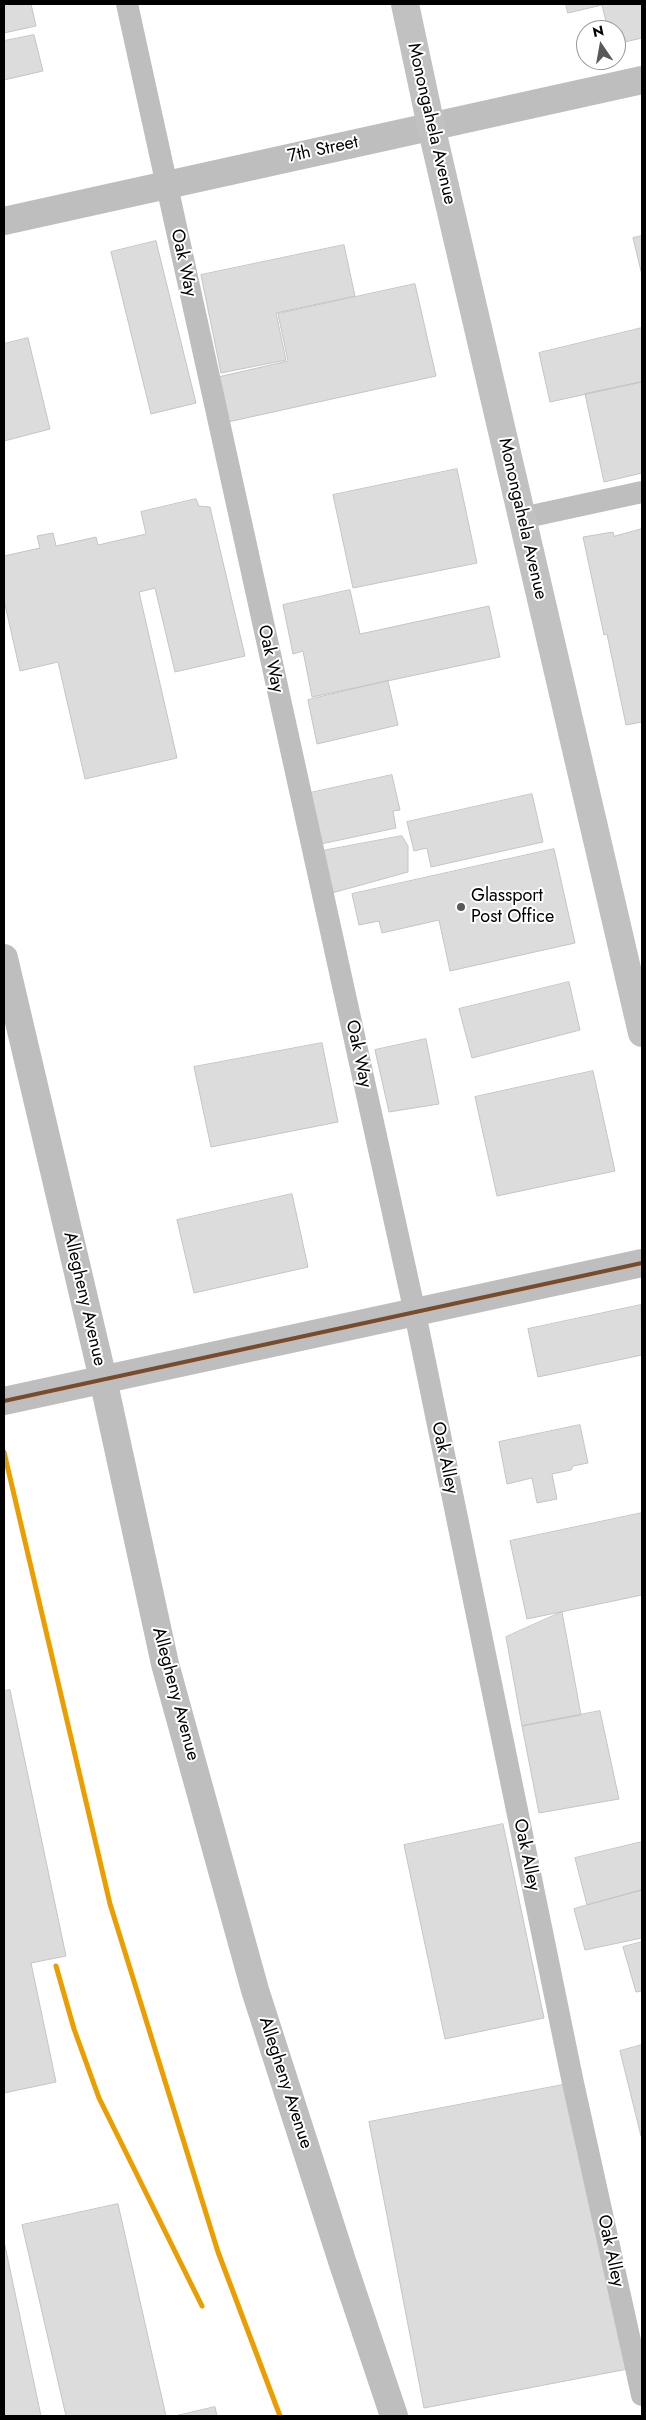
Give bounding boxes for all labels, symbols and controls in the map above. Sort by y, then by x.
north arrow [576,20,626,70]
text: N [591,20,606,42]
street label: Monongahela Avenue [402,41,460,207]
street label: 7th Street [286,132,360,168]
street label: Oak Way [165,227,201,299]
street label: Monongahela Avenue [493,436,551,602]
street label: Oak Way [252,623,288,695]
place label: Glassport Post Office [471,886,554,929]
marker: Glassport Post Office [455,901,467,913]
street label: Oak Way [340,1018,376,1090]
street label: Allegheny Avenue [58,1230,110,1368]
street label: Oak Alley [426,1420,462,1496]
street label: Allegheny Avenue [147,1625,203,1763]
street label: Oak Alley [508,1817,544,1893]
street label: Allegheny Avenue [254,2014,316,2152]
street label: Oak Alley [592,2213,628,2289]

